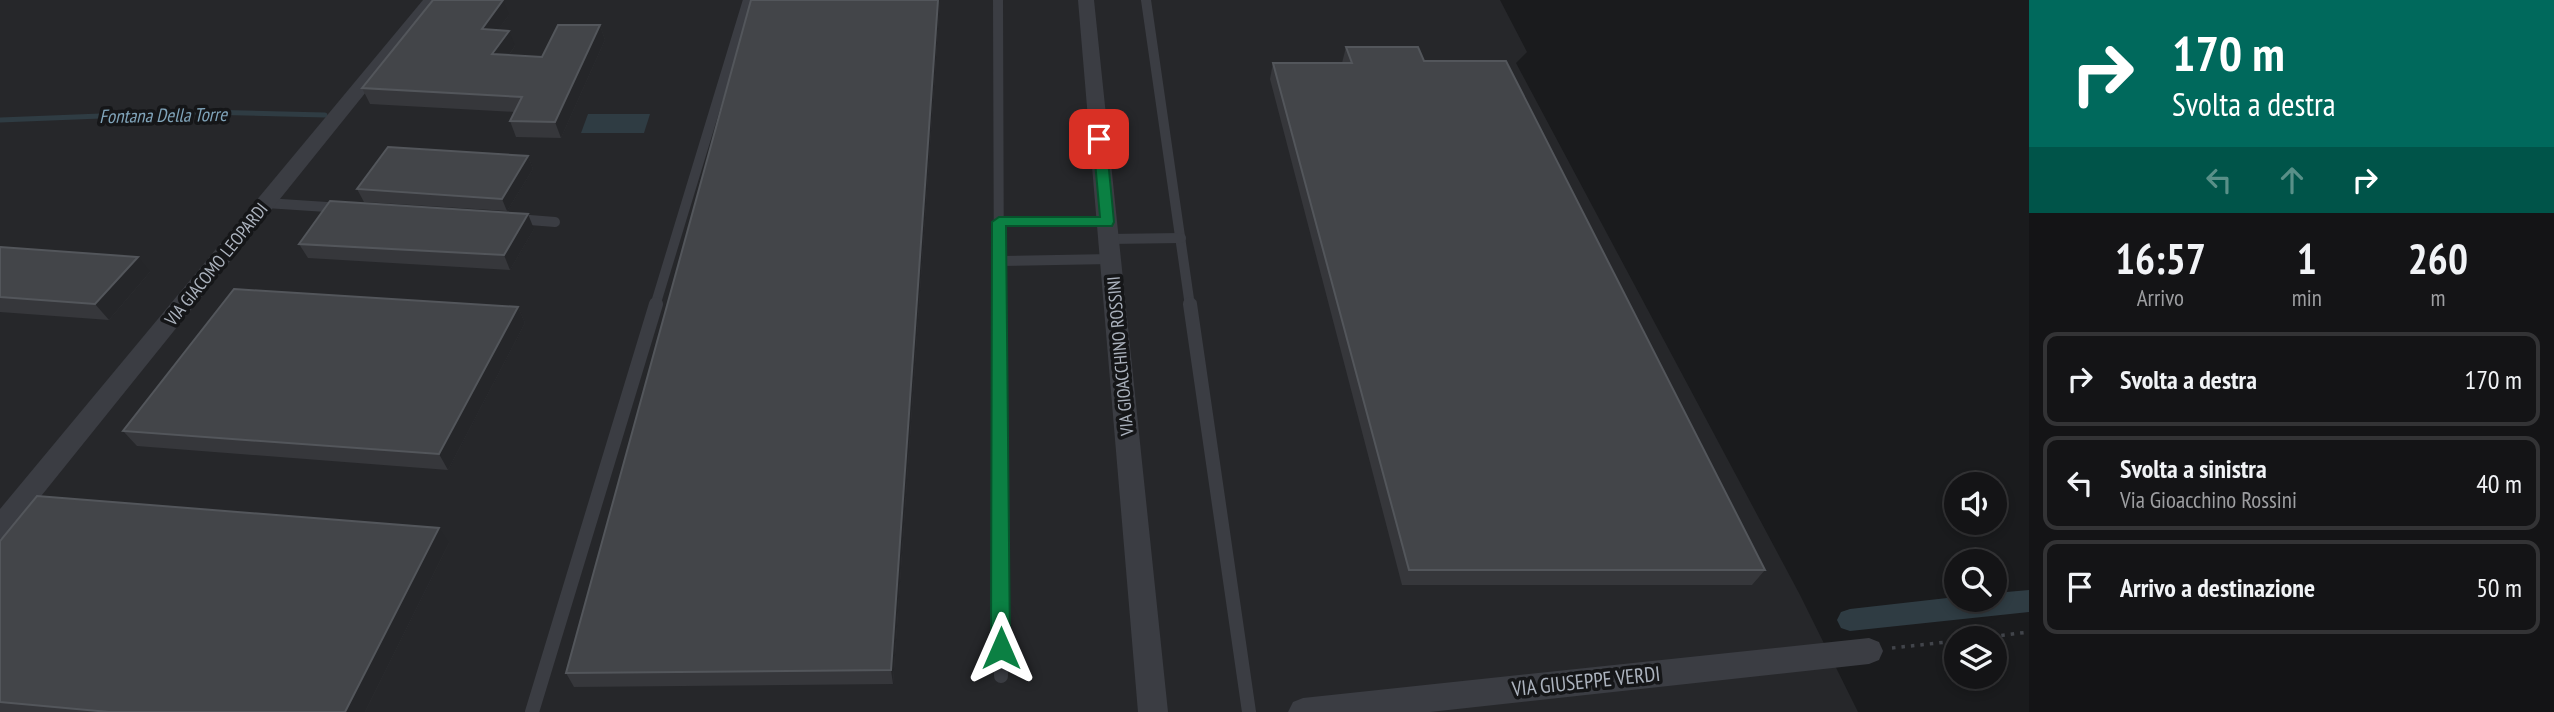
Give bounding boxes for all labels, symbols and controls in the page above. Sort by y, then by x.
text: 170 m [2172,21,2285,85]
icon: right [2057,28,2148,119]
text: Svolta a destra [2172,83,2336,125]
water label: Fontana Della Torre [99,102,228,128]
pin [1069,109,1129,169]
icon: arrive [1080,120,1118,158]
icon: left [2200,161,2238,199]
icon: ahead [2273,161,2311,199]
icon: right [2346,161,2384,199]
street label: VIA GIACOMO LEOPARDI [159,198,273,331]
text: 16:57 [2115,231,2206,286]
text: 1 [2297,231,2317,286]
text: 260 [2408,231,2468,286]
street label: VIA GIOACCHINO ROSSINI [1102,275,1139,438]
text: Arrivo [2137,283,2184,312]
text: min [2292,283,2322,312]
text: m [2430,283,2445,312]
icon: right [2061,360,2099,398]
text: Svolta a destra [2120,363,2257,396]
text: 170 m [2464,363,2522,396]
text: Svolta a sinistra [2120,452,2267,485]
icon: left [2061,464,2099,502]
text: 40 m [2476,467,2522,500]
map controls [1944,472,2007,689]
button: sound [1944,472,2007,535]
text: Via Gioacchino Rossini [2120,485,2297,514]
button: search [1944,549,2007,612]
icon: arrive [2061,568,2099,606]
text: Arrivo a destinazione [2120,571,2315,604]
text: 50 m [2476,571,2522,604]
position arrow [964,611,1038,685]
button: layers [1944,626,2007,689]
street label: VIA GIUSEPPE VERDI [1509,660,1662,702]

